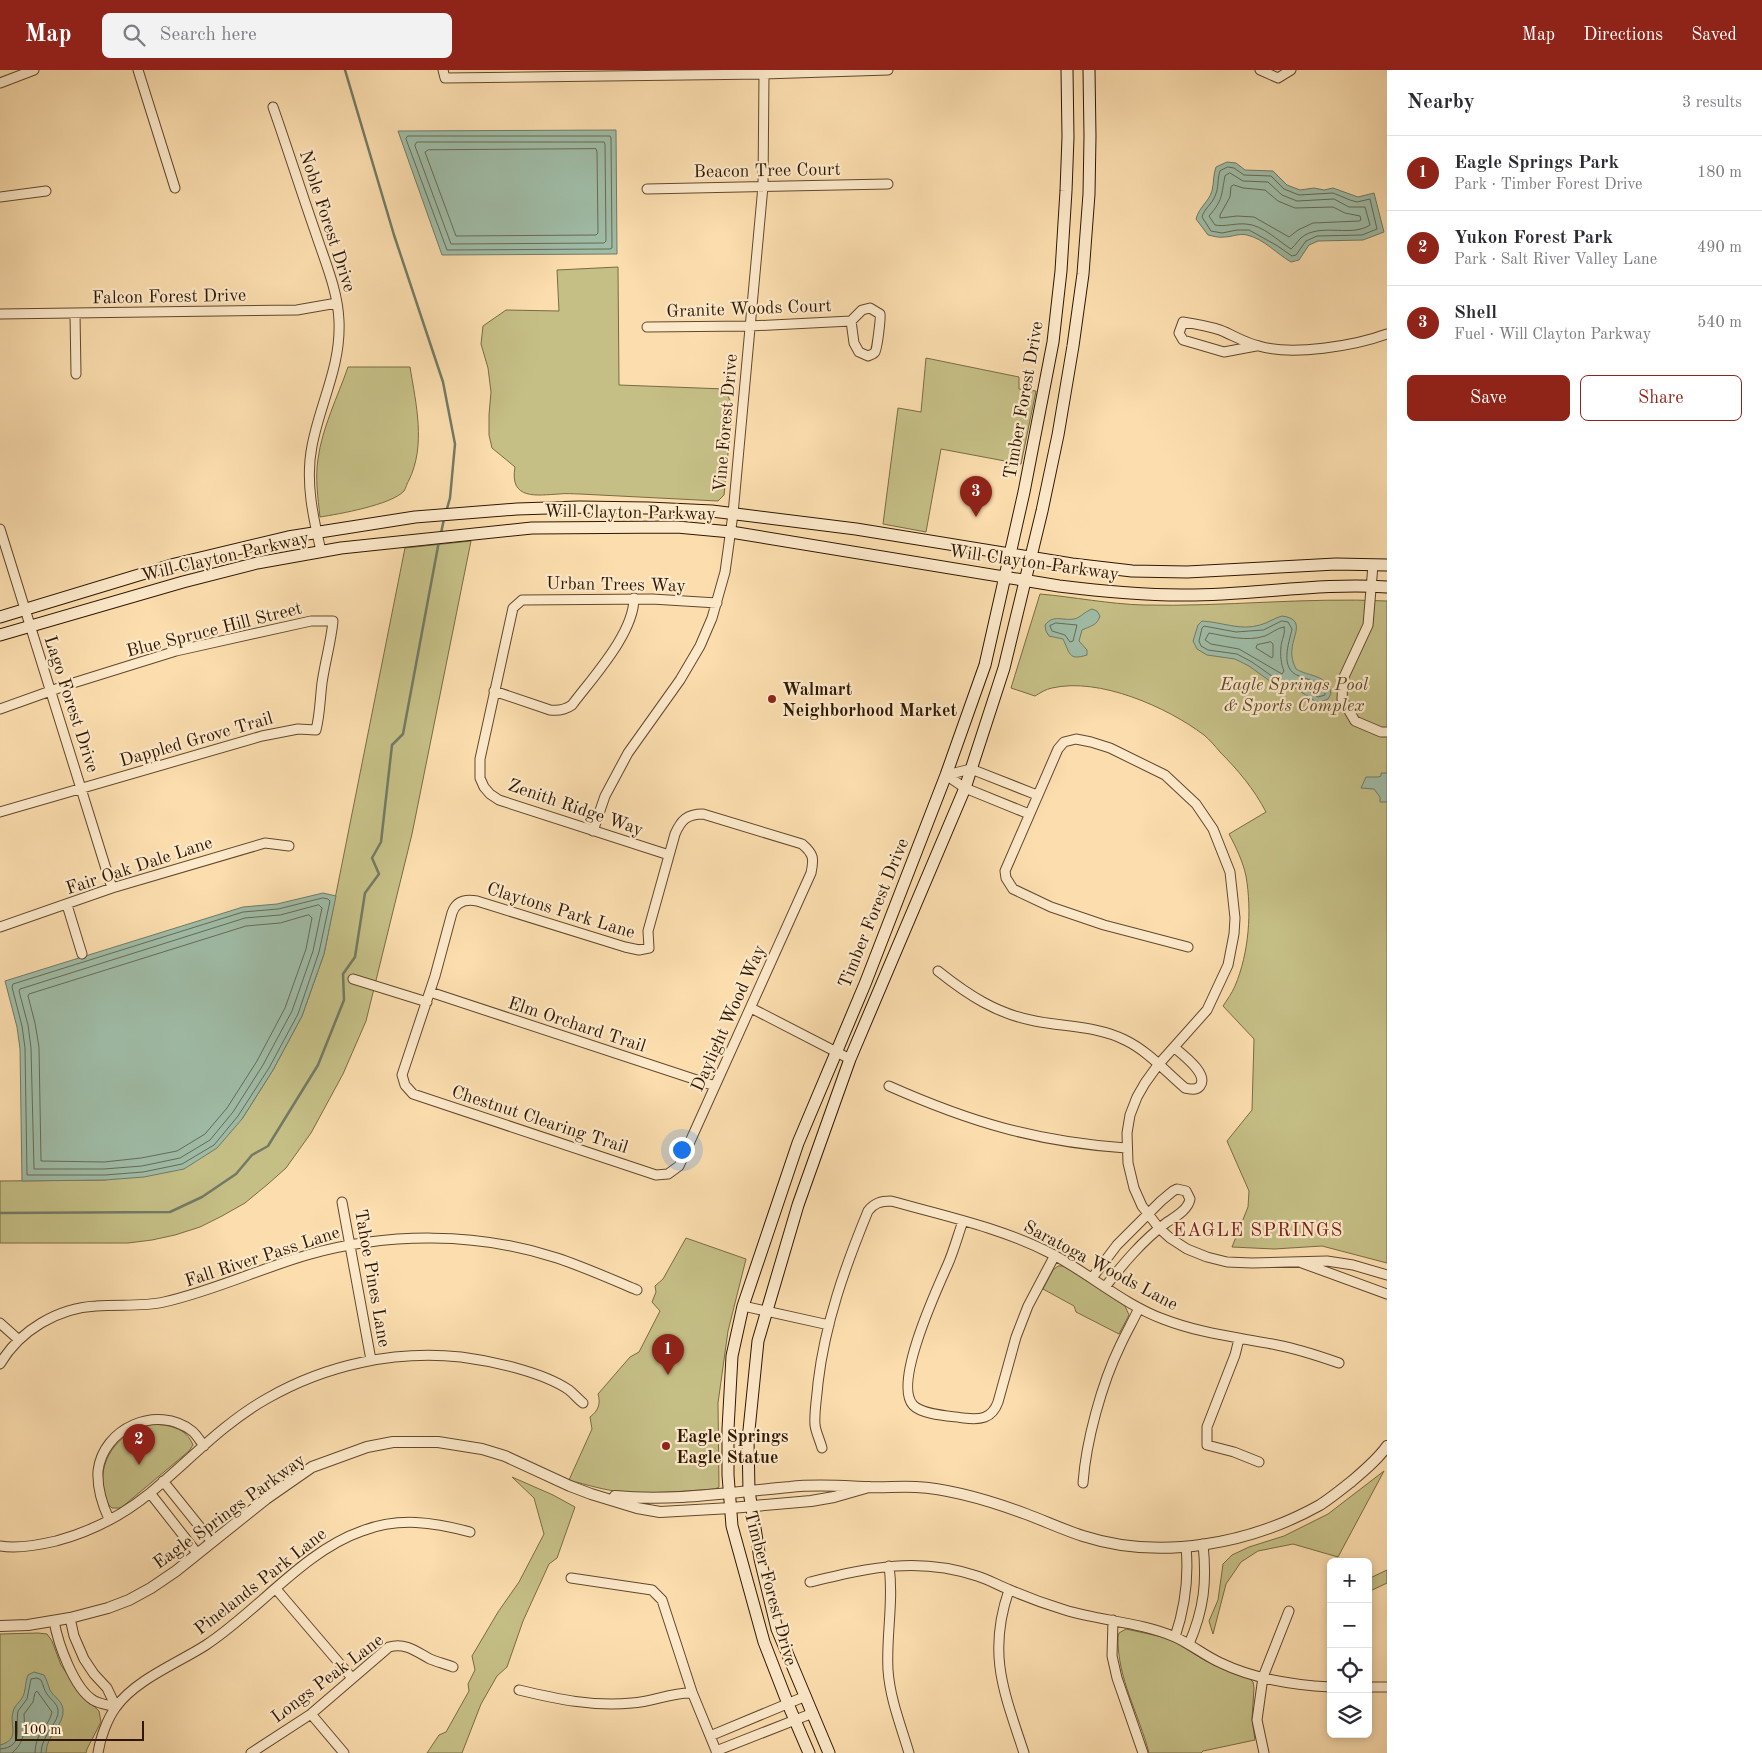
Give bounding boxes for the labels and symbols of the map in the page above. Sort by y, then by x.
street label: Noble Forest Drive [296,148,358,294]
street label: Beacon Tree Court [693,161,841,181]
street label: Falcon Forest Drive [92,287,246,307]
street label: Granite Woods Court [666,297,832,321]
street label: Timber Forest Drive [1001,320,1047,480]
street label: Vine Forest Drive [711,353,741,493]
pin: 3 [960,476,992,517]
street label: Will Clayton Parkway [544,503,716,524]
street label: Will Clayton Parkway [140,529,311,585]
street label: Will Clayton Parkway [948,542,1121,584]
street label: Urban Trees Way [546,575,687,595]
street label: Blue Spruce Hill Street [125,599,304,661]
street label: Lago Forest Drive [40,634,102,775]
park label: Eagle Springs Pool & Sports Complex [1219,676,1369,715]
place label: Walmart Neighborhood Market [782,681,958,720]
marker: Walmart Neighborhood Market [766,693,778,705]
street label: Dappled Grove Trail [118,709,275,770]
street label: Zenith Ridge Way [506,776,646,840]
street label: Fair Oak Dale Lane [64,834,215,898]
street label: Timber Forest Drive [836,836,912,991]
street label: Claytons Park Lane [484,880,637,942]
street label: Daylight Wood Way [688,942,770,1094]
street label: Elm Orchard Trail [506,994,648,1056]
street label: Chestnut Clearing Trail [449,1083,630,1157]
your location [669,1137,695,1163]
street label: Tahoe Pines Lane [351,1208,393,1349]
street label: Saratoga Woods Lane [1020,1218,1181,1314]
district label: EAGLE SPRINGS [1173,1222,1343,1241]
street label: Fall River Pass Lane [183,1223,342,1291]
pin: 1 [652,1334,684,1375]
pin: 2 [123,1424,155,1465]
place label: Eagle Springs Eagle Statue [676,1428,789,1467]
marker: Eagle Springs Eagle Statue [660,1440,672,1452]
street label: Eagle Springs Parkway [150,1451,309,1573]
street label: Timber Forest Drive [741,1509,799,1668]
street label: Pinelands Park Lane [191,1525,330,1639]
street label: Longs Peak Lane [268,1631,387,1727]
scale bar [15,1718,144,1741]

